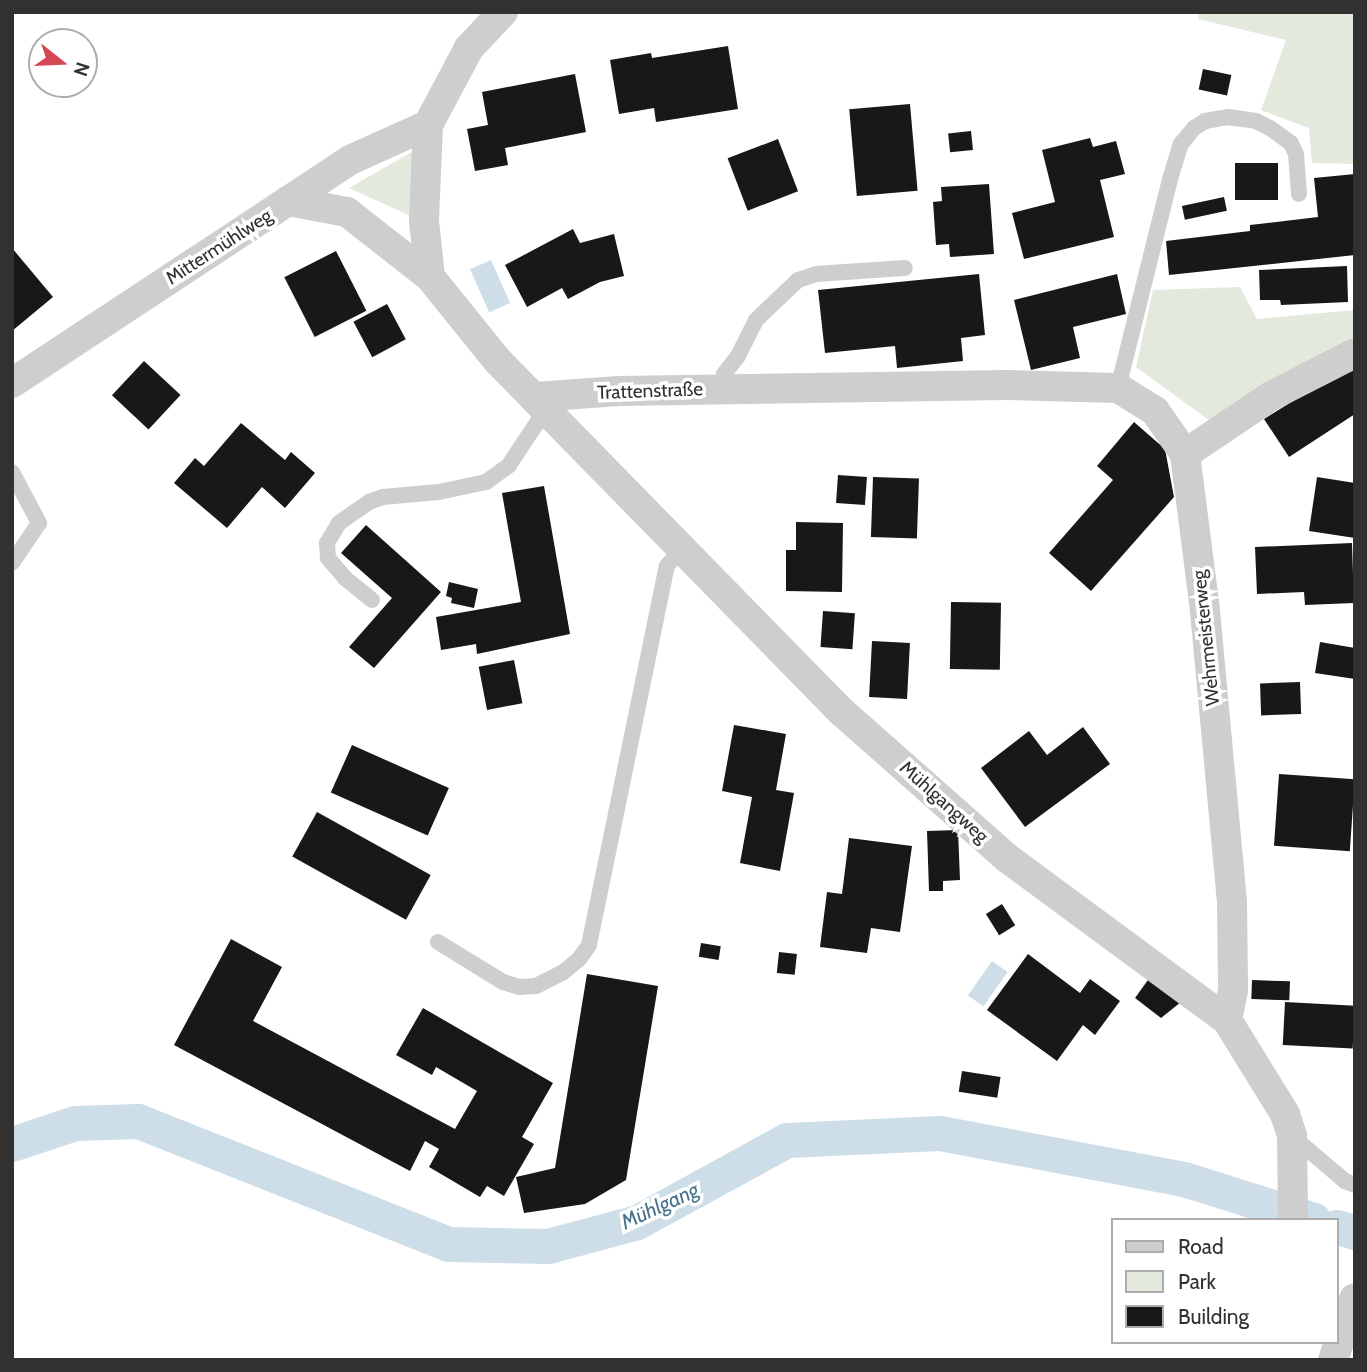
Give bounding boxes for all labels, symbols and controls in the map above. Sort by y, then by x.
north arrow [28,28,98,98]
text: N [69,59,95,79]
street label: Mittermühlweg [162,204,276,290]
street label: Trattenstraße [597,378,703,404]
street label: Wehrmeisterweg [1188,569,1224,707]
street label: Mühlgangweg [895,756,993,848]
water label: Mühlgang [617,1177,703,1235]
legend [1112,1218,1339,1344]
text: Road [1178,1234,1224,1259]
text: Park [1178,1269,1216,1294]
text: Building [1178,1304,1249,1329]

